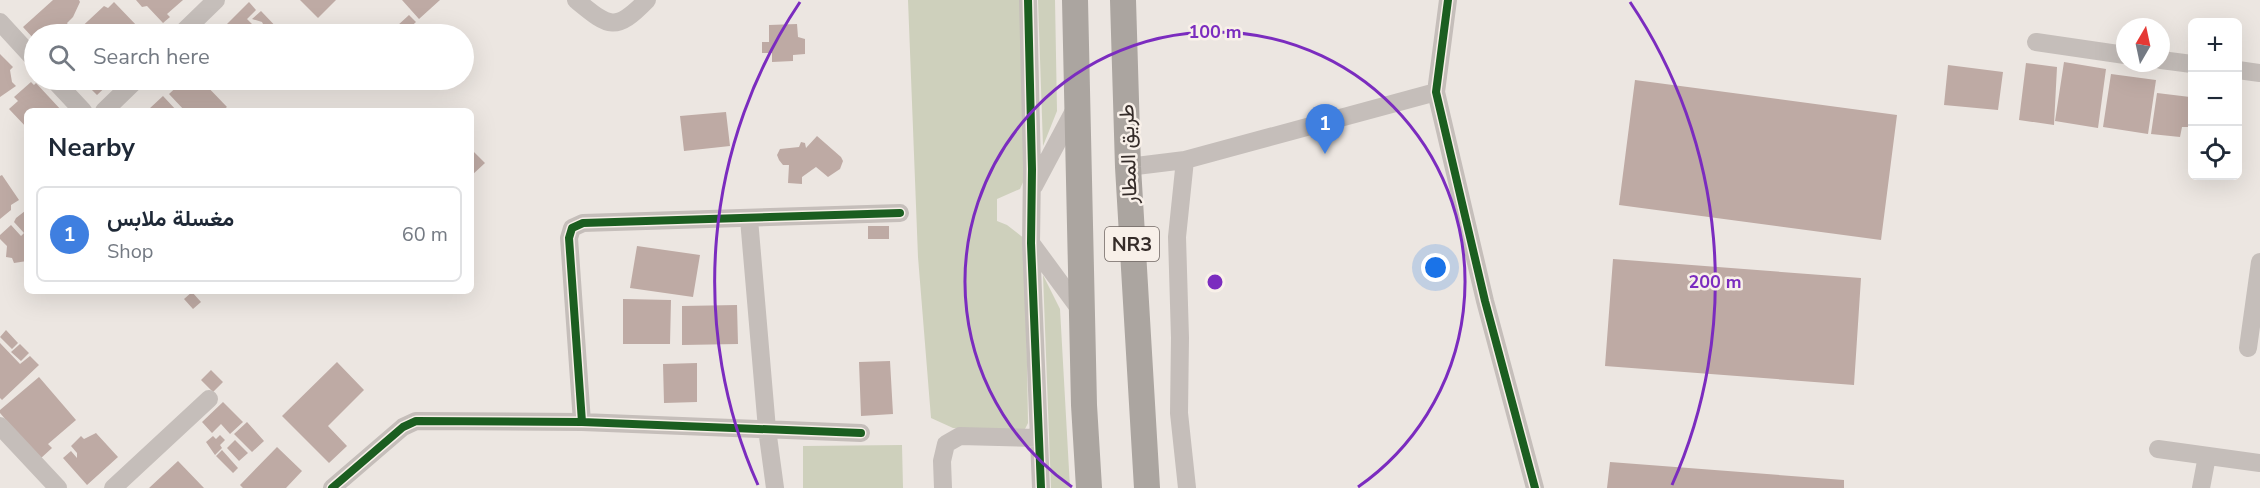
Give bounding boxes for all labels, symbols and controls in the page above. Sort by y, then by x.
north arrow [2116,18,2170,72]
map controls [2188,18,2242,180]
button: + [2188,18,2242,72]
text: 100 m [1188,20,1242,44]
search box [24,24,474,90]
icon: search [45,41,78,74]
text: Search here [93,42,210,72]
button: − [2188,72,2242,126]
street label: طريق المطار [1112,104,1144,205]
pin: 1 [1306,104,1344,154]
button: locate [2188,126,2242,180]
text: Nearby [48,130,135,165]
text: مغسلة ملابس [107,204,234,234]
text: 1 [64,221,76,248]
text: 60 m [402,221,448,248]
road number: NR3 [1105,227,1159,261]
text: Shop [107,238,153,265]
your location [1421,253,1450,282]
text: 200 m [1688,270,1742,294]
centre of rings [1205,272,1225,292]

